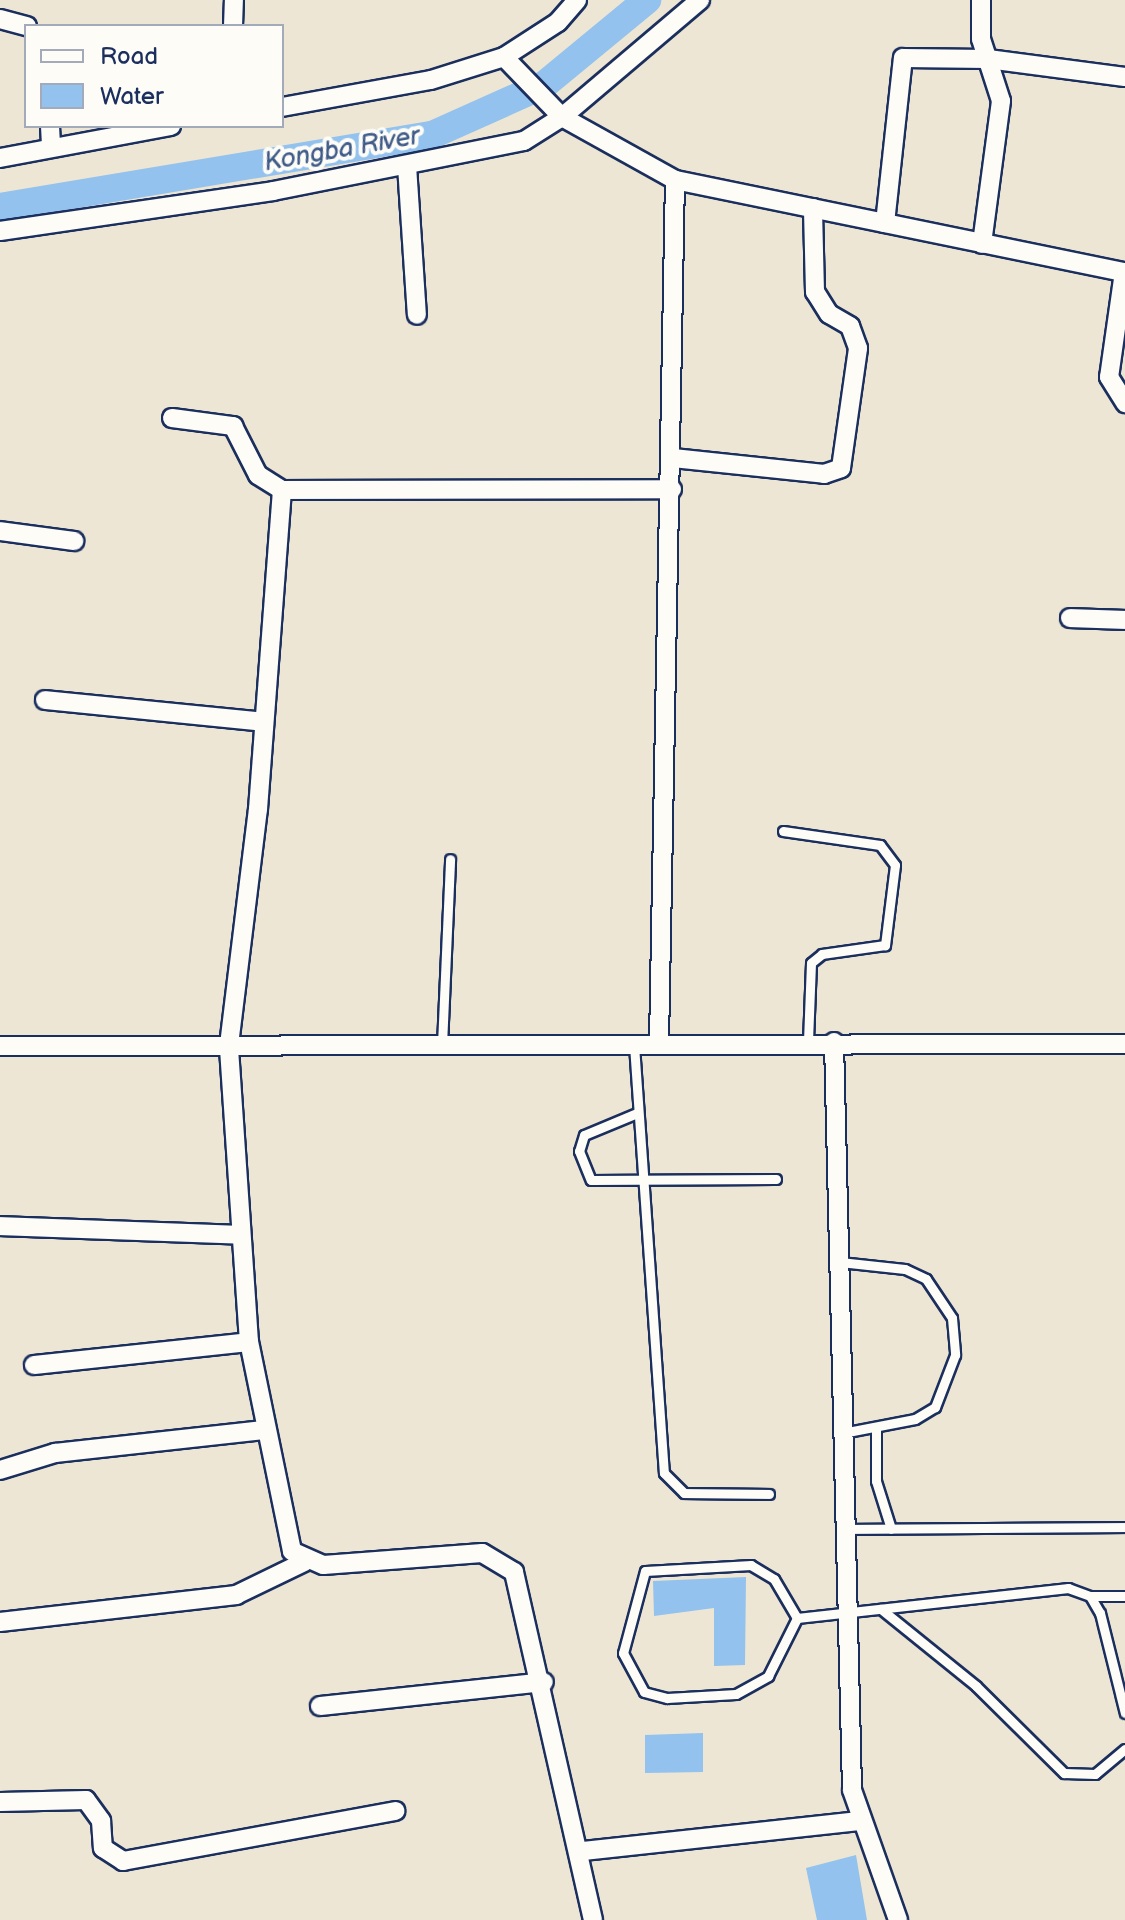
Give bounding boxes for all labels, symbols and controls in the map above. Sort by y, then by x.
legend [24,24,284,128]
text: Road [100,42,158,71]
text: Water [100,82,164,111]
water label: Kongba River [262,121,422,179]

